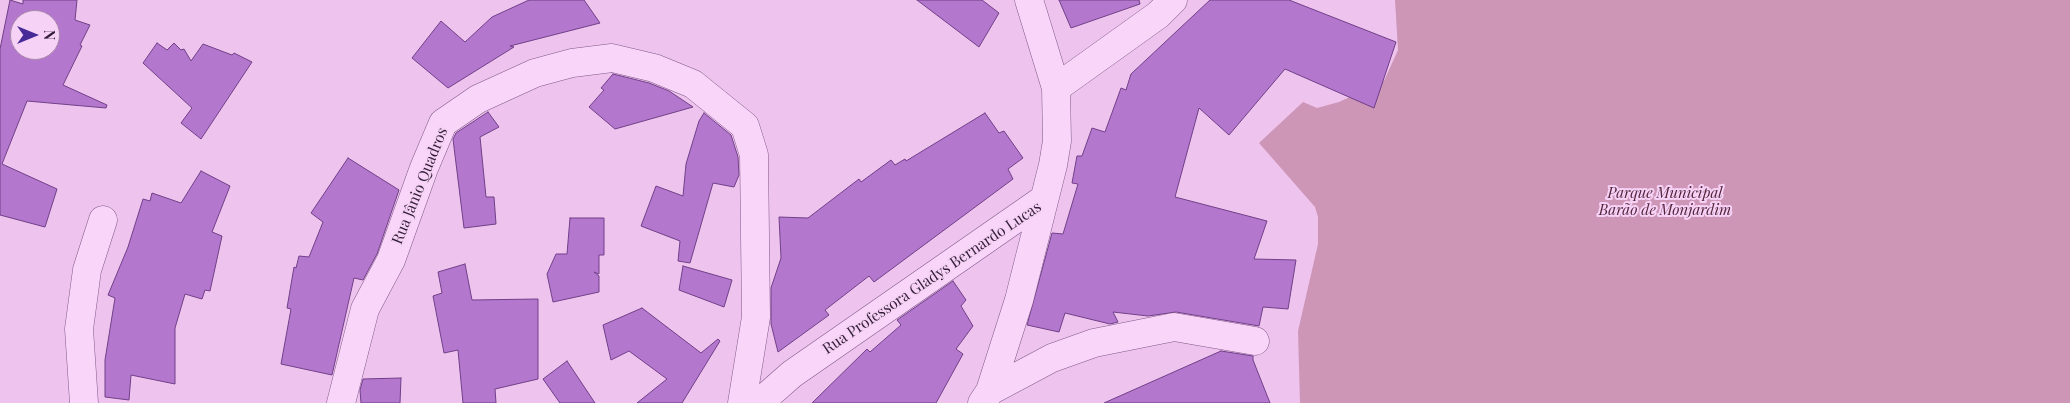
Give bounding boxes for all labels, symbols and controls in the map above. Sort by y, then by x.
north arrow [10,10,60,60]
text: N [40,30,59,40]
street label: Rua Jânio Quadros [388,125,452,247]
park label: Parque Municipal Barão de Monjardim [1599,184,1731,219]
street label: Rua Professora Gladys Bernardo Lucas [819,198,1045,358]

